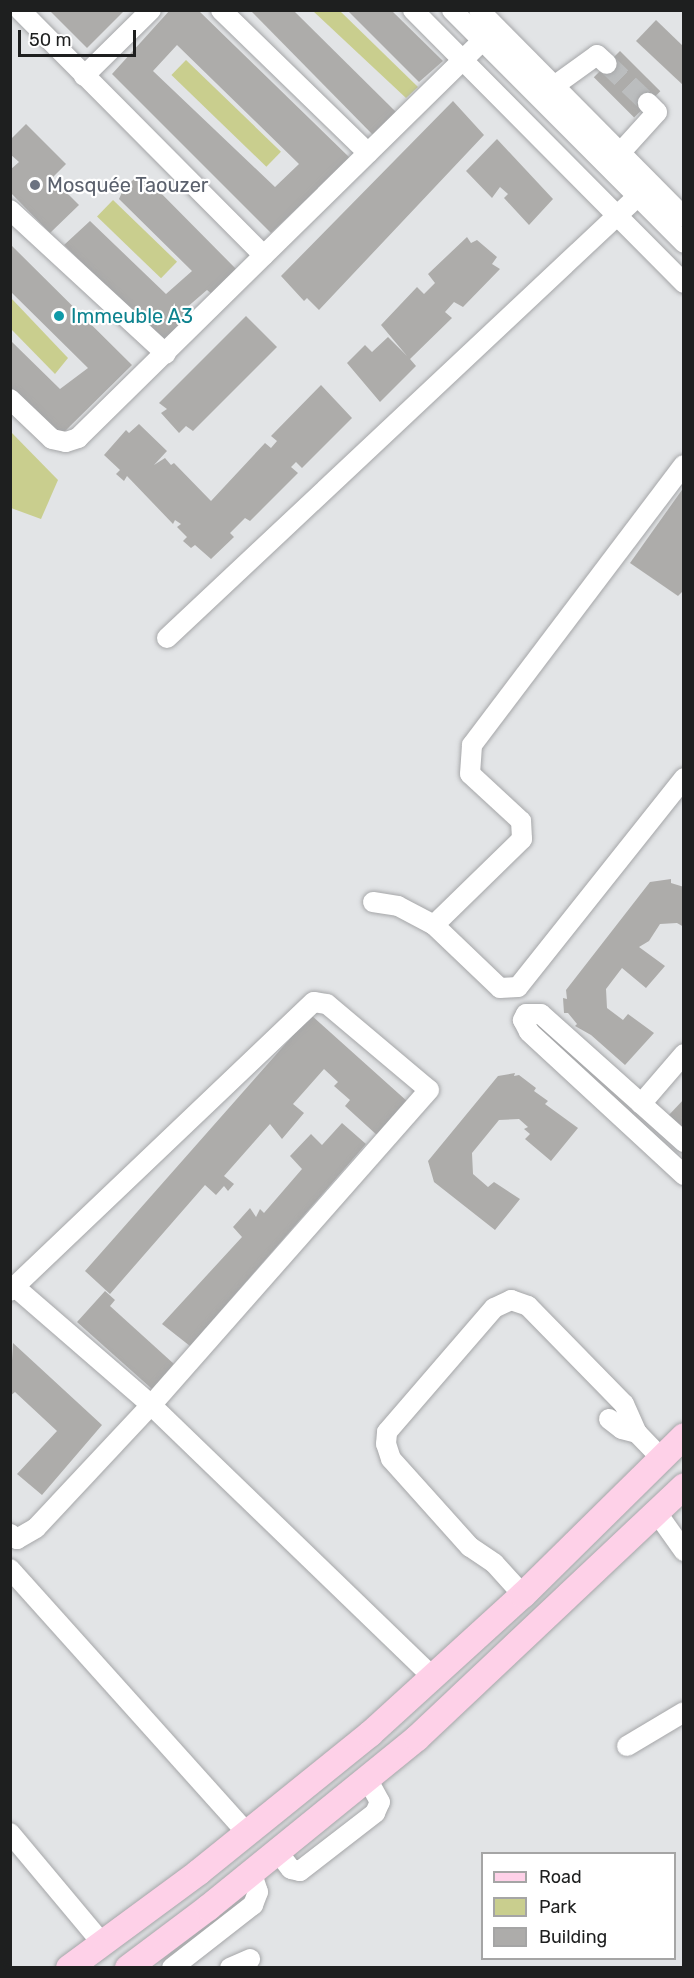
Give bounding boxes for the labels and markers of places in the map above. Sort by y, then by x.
place label: Mosquée Taouzer [47,173,209,197]
marker: Mosquée Taouzer [28,178,42,192]
place label: Immeuble A3 [71,304,194,328]
marker: Immeuble A3 [52,309,66,323]

